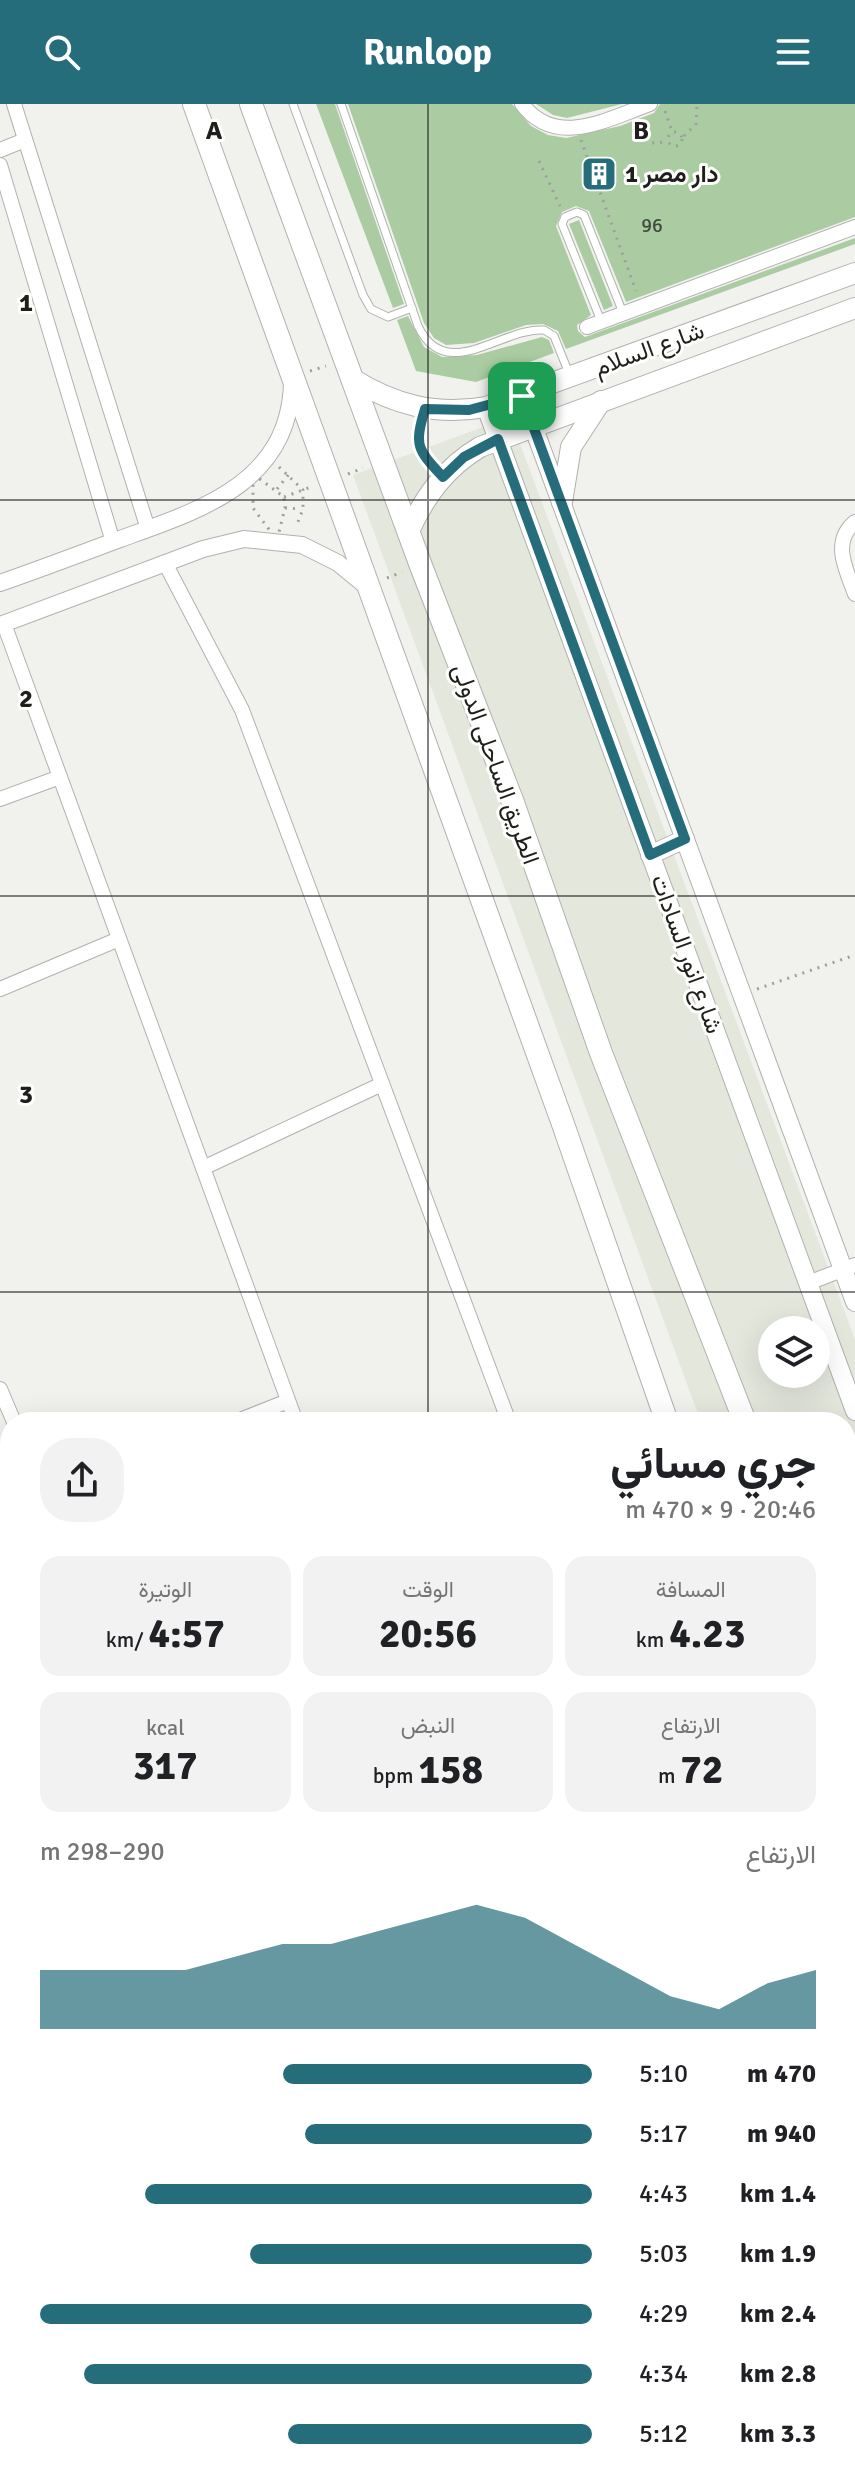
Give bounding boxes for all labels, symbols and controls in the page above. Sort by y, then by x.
icon: search [40,30,84,74]
text: Runloop [363,30,492,75]
icon: menu [771,30,815,74]
text: A [206,115,223,147]
text: B [633,115,649,147]
building icon: دار مصر 1 [580,155,618,193]
place label: دار مصر 1 [625,159,719,189]
house number: 96 [641,213,663,238]
text: 1 [19,287,33,319]
street label: شارع السلام [590,315,709,384]
pin [488,362,556,430]
icon: arrive [500,374,544,418]
street label: الطريق الساحلى الدولى [446,660,546,868]
text: 2 [19,683,33,715]
street label: شارع انور السادات [643,870,730,1038]
text: 3 [19,1079,33,1111]
map controls [758,1316,830,1388]
button: layers [758,1316,830,1388]
text: جري مسائي [610,1437,816,1491]
button: share [40,1438,124,1522]
text: 20:46 · 9 × 470 m [625,1494,816,1526]
text: الوتيرة [138,1576,192,1603]
text: الوقت [402,1576,454,1603]
text: المسافة [656,1576,726,1603]
text: 4:57 [148,1609,225,1659]
text: 20:56 [379,1609,477,1659]
text: 4.23 [669,1609,746,1659]
text: /km [106,1626,148,1653]
text: km [636,1626,669,1653]
text: النبض [401,1712,455,1739]
text: الارتفاع [661,1712,721,1739]
text: kcal [146,1714,185,1741]
text: 317 [133,1741,198,1791]
text: 158 [418,1745,483,1795]
text: 72 [680,1745,723,1795]
text: bpm [373,1762,418,1789]
text: m [658,1762,680,1789]
text: 290–298 m [40,1836,165,1868]
text: الارتفاع [745,1839,816,1871]
text: 5:10 [639,2058,688,2090]
text: 470 m [747,2058,816,2090]
text: 5:17 [639,2118,688,2150]
text: 940 m [747,2118,816,2150]
text: 4:43 [639,2178,688,2210]
text: 1.4 km [740,2178,816,2210]
text: 5:03 [639,2238,688,2270]
text: 1.9 km [740,2238,816,2270]
text: 4:29 [639,2298,688,2330]
text: 2.4 km [740,2298,816,2330]
text: 4:34 [639,2358,688,2390]
text: 2.8 km [740,2358,816,2390]
text: 5:12 [639,2418,688,2450]
text: 3.3 km [740,2418,816,2450]

